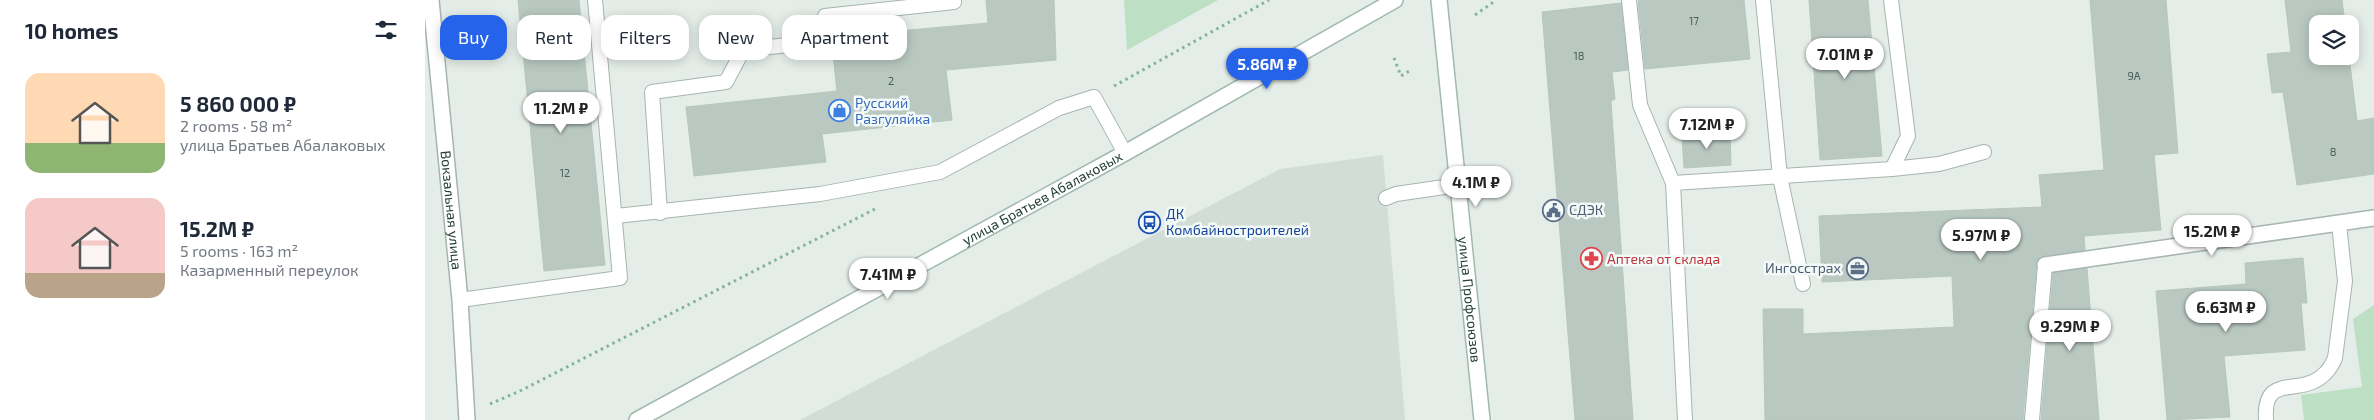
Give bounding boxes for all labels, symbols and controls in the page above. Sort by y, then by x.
house number: 17 [1689,14,1699,27]
chip: Buy [440,15,507,60]
chip: Rent [517,15,591,60]
chip: Filters [601,15,689,60]
chip: New [699,15,772,60]
chip: Apartment [782,15,907,60]
map controls [2309,15,2359,65]
button: layers [2309,15,2359,65]
icon: filters [372,16,400,44]
text: 10 homes [25,18,118,43]
pin: 7.01M ₽ [1799,38,1891,80]
text: 7.01M ₽ [1817,44,1873,63]
pin: 5.86M ₽ [1221,48,1313,90]
house number: 18 [1573,49,1585,62]
text: 5.86M ₽ [1237,54,1297,73]
house number: 9А [2127,69,2141,82]
house number: 2 [888,74,894,87]
text: 5 860 000 ₽ [180,91,296,116]
pin: 11.2M ₽ [515,92,607,134]
icon: home [65,93,125,153]
place label: Русский Разгуляйка [855,94,930,127]
text: 11.2M ₽ [534,98,588,117]
shop icon: Русский Разгуляйка [827,99,851,123]
pin: 7.12M ₽ [1661,108,1753,150]
text: 7.12M ₽ [1680,114,1734,133]
text: 2 rooms · 58 m² [180,116,293,135]
text: улица Братьев Абалаковых [180,135,386,154]
house number: 8 [2330,145,2336,158]
street label: улица Братьев Абалаковых [959,147,1126,248]
street label: Вокзальная улица [438,150,466,270]
house number: 12 [560,166,570,179]
pin: 4.1M ₽ [1435,166,1517,208]
text: 4.1M ₽ [1452,172,1500,191]
public building icon: СДЭК [1541,198,1565,222]
place label: СДЭК [1569,201,1603,218]
place label: ДК Комбайностроителей [1166,205,1309,238]
bus stop icon: ДК Комбайностроителей [1138,210,1162,234]
pin: 15.2M ₽ [2166,214,2258,257]
text: 15.2M ₽ [180,216,254,241]
icon: home [65,218,125,278]
pin: 5.97M ₽ [1935,218,2027,261]
text: 15.2M ₽ [2184,221,2240,240]
text: 5.97M ₽ [1952,225,2010,244]
street label: улица Профсоюзов [1455,236,1485,363]
text: 5 rooms · 163 m² [180,241,298,260]
pharmacy icon: Аптека от склада [1579,247,1603,271]
place label: Аптека от склада [1607,250,1720,267]
office icon: Ингосстрах [1845,256,1869,280]
pin: 7.41M ₽ [842,258,934,300]
place label: Ингосстрах [1765,259,1842,276]
text: Казарменный переулок [180,260,359,279]
text: 7.41M ₽ [860,264,916,283]
pin: 6.63M ₽ [2180,290,2272,333]
text: 6.63M ₽ [2196,297,2256,316]
pin: 9.29M ₽ [2024,310,2116,352]
text: 9.29M ₽ [2040,316,2100,335]

